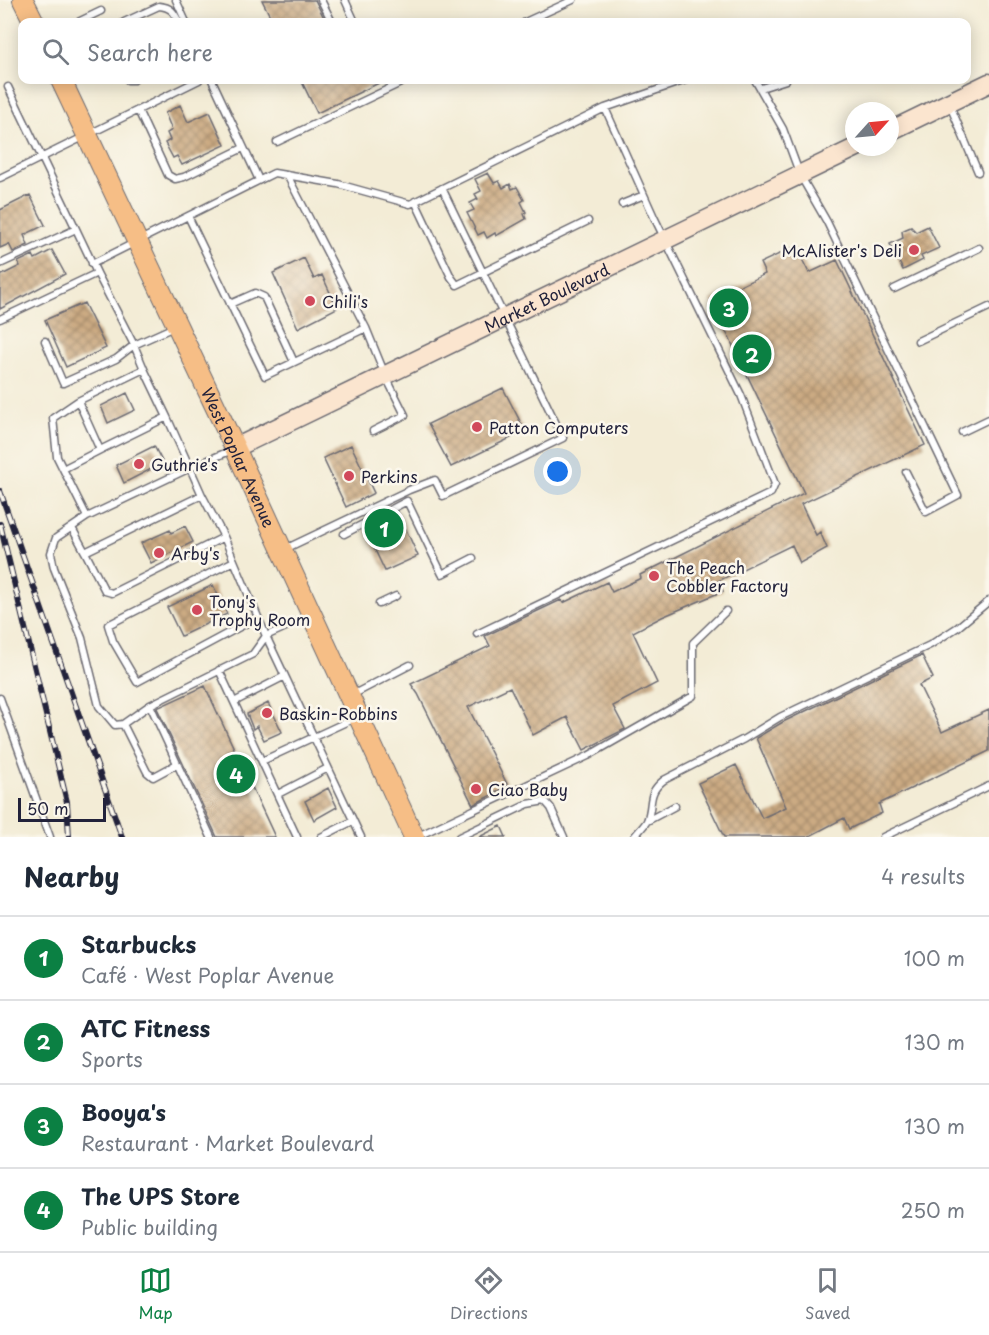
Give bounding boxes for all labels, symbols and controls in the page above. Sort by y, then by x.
search box [18,18,971,84]
icon: search [39,35,72,68]
text: Search here [87,35,213,68]
north arrow [845,102,899,156]
place label: McAlister's Deli [782,238,902,262]
marker: McAlister's Deli [907,243,921,257]
street label: Market Boulevard [480,257,613,338]
pin: 3 [710,286,748,330]
place label: Chili's [322,289,368,313]
marker: Chili's [303,294,317,308]
pin: 2 [732,332,771,376]
street label: West Poplar Avenue [196,383,282,531]
place label: Patton Computers [489,415,628,439]
marker: Patton Computers [470,420,484,434]
place label: Guthrie's [151,452,218,476]
marker: Guthrie's [132,457,146,471]
your location [543,457,572,486]
place label: Perkins [361,464,417,488]
marker: Perkins [342,469,356,483]
pin: 1 [364,506,404,550]
place label: Arby's [171,541,220,565]
marker: Arby's [152,546,166,560]
place label: The Peach Cobbler Factory [666,555,788,597]
marker: The Peach Cobbler Factory [647,569,661,583]
place label: Tony's Trophy Room [209,589,310,631]
marker: Tony's Trophy Room [190,603,204,617]
place label: Baskin-Robbins [279,701,397,725]
marker: Baskin-Robbins [260,706,274,720]
pin: 4 [216,752,256,796]
place label: Ciao Baby [488,777,568,801]
marker: Ciao Baby [469,782,483,796]
scale bar [18,795,106,822]
text: 50 m [27,796,68,820]
text: Nearby [24,857,119,896]
text: 4 results [881,861,965,891]
text: Starbucks [81,927,196,960]
text: 1 [39,943,48,973]
text: 100 m [904,943,965,973]
text: Café · West Poplar Avenue [81,960,334,990]
text: ATC Fitness [81,1011,210,1044]
text: 2 [36,1027,51,1057]
text: 130 m [905,1027,965,1057]
text: Sports [81,1044,143,1074]
text: Booya's [81,1095,166,1128]
text: 3 [37,1111,50,1141]
text: 130 m [905,1111,965,1141]
text: Restaurant · Market Boulevard [81,1128,374,1158]
text: The UPS Store [81,1179,240,1212]
text: 4 [37,1195,50,1225]
text: 250 m [901,1195,965,1225]
text: Public building [81,1212,218,1242]
tab: Map [139,1264,173,1324]
tab: Directions [450,1264,528,1324]
tab: Saved [805,1264,850,1324]

